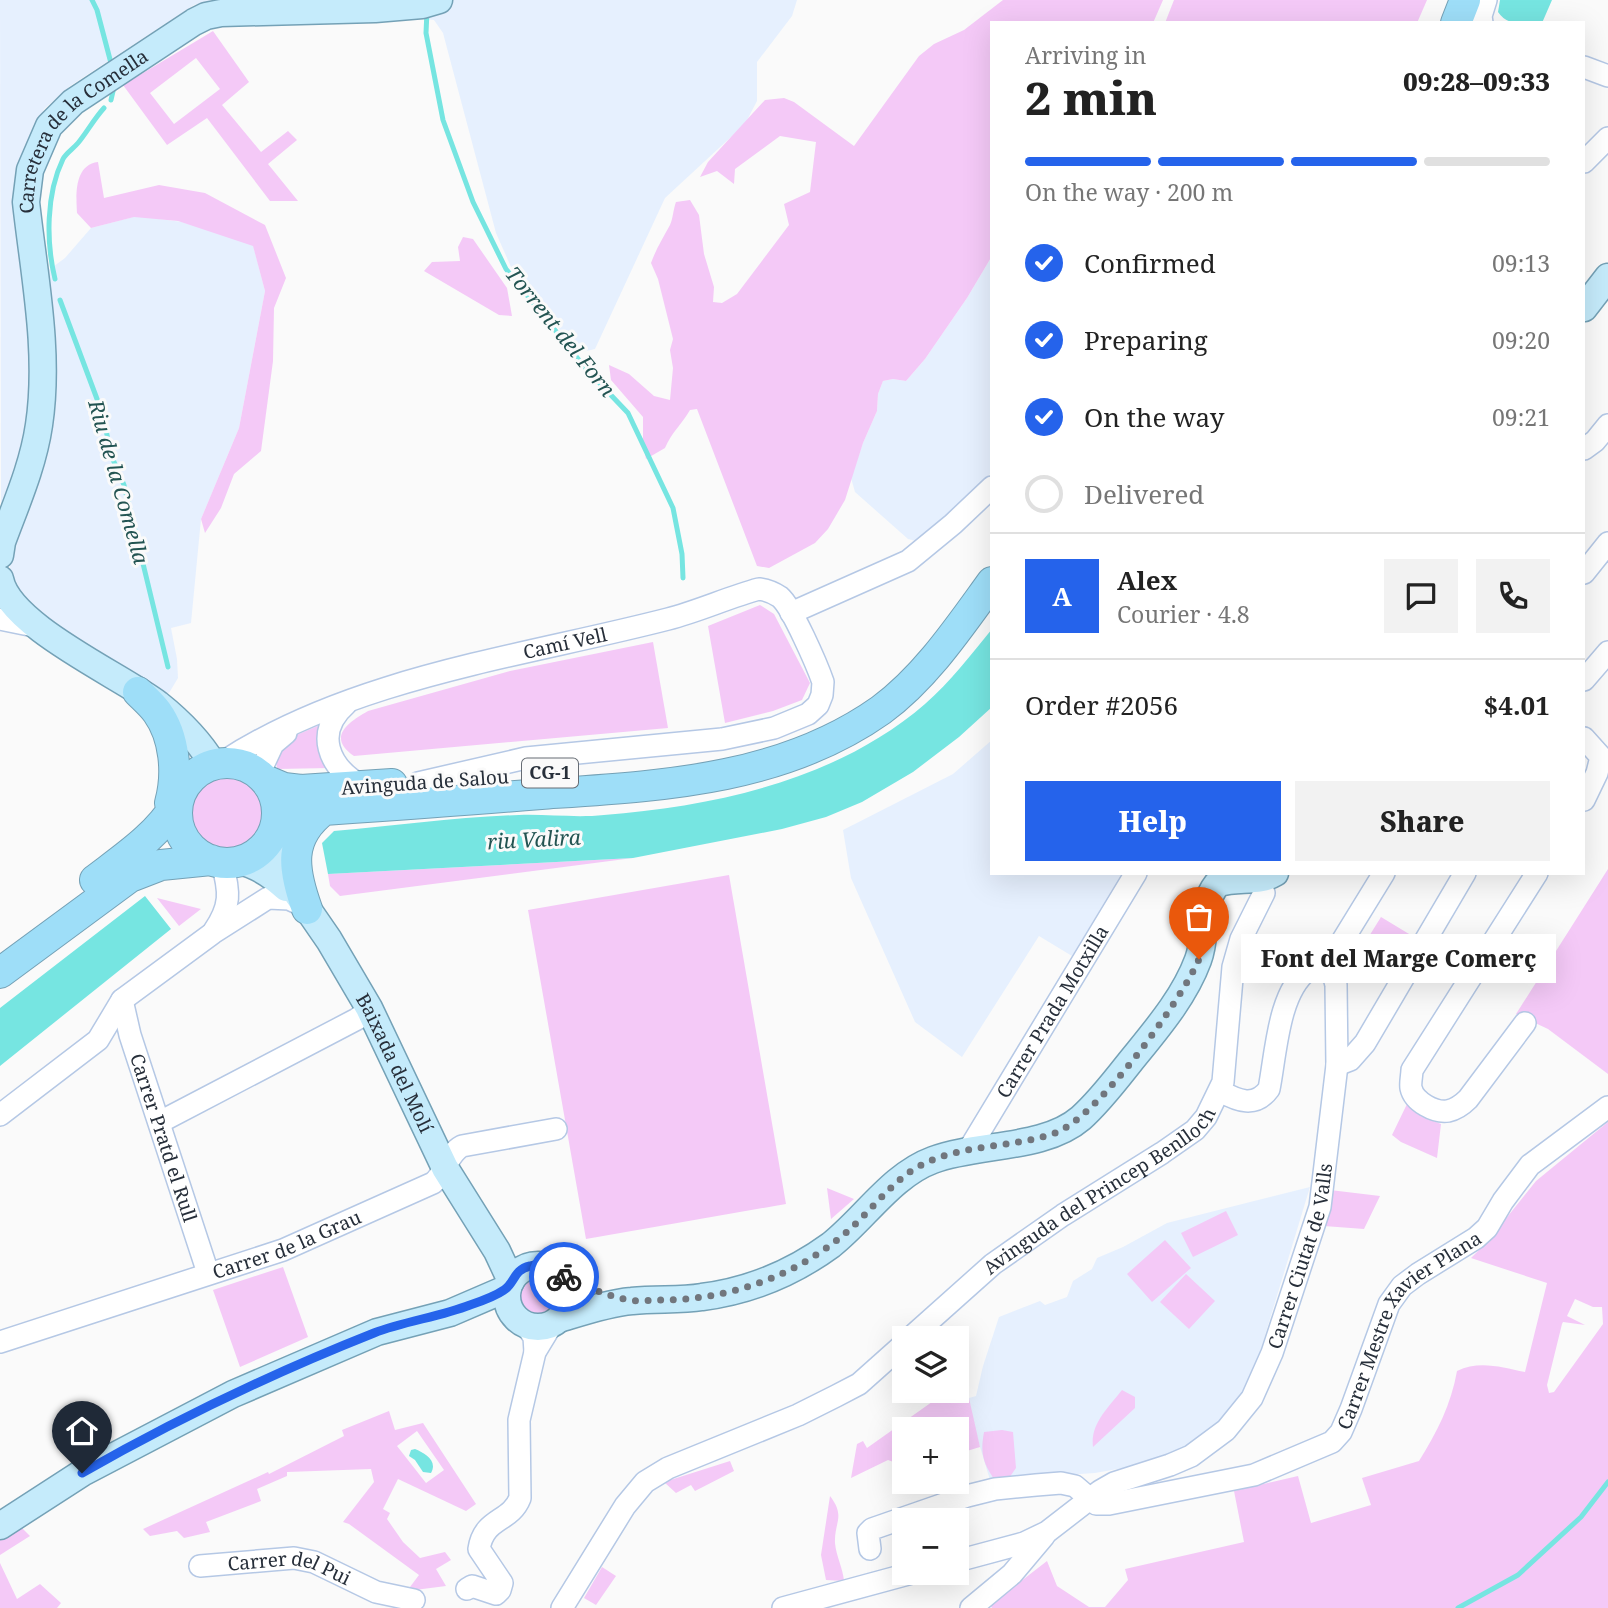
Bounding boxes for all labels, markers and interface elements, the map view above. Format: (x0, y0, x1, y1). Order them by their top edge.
text: Arriving in (1025, 39, 1146, 71)
street label: Carretera de la Comella (13, 43, 153, 215)
text: 09:28–09:33 (1403, 63, 1550, 99)
text: 2 min (1025, 66, 1157, 128)
text: On the way · 200 m (1025, 176, 1233, 208)
icon: check (1025, 244, 1063, 282)
text: Confirmed (1084, 245, 1216, 281)
text: 09:13 (1492, 247, 1550, 279)
water label: Torrent del Forn (500, 260, 622, 403)
icon: check (1025, 321, 1063, 359)
text: Preparing (1084, 322, 1208, 358)
text: 09:20 (1492, 324, 1550, 356)
water label: Riu de la Comella (82, 395, 156, 568)
icon: check (1025, 398, 1063, 436)
text: On the way (1084, 399, 1224, 435)
text: 09:21 (1492, 401, 1550, 433)
text: Delivered (1084, 476, 1204, 512)
button: chat (1384, 559, 1458, 633)
button: phone (1476, 559, 1550, 633)
text: Alex (1117, 562, 1177, 598)
text: A (1052, 578, 1072, 614)
text: Courier · 4.8 (1117, 598, 1250, 630)
street label: Camí Vell (521, 621, 609, 665)
text: Order #2056 (1025, 687, 1178, 723)
text: $4.01 (1484, 687, 1550, 723)
road number: CG-1 (522, 758, 578, 788)
street label: Avinguda de Salou (340, 763, 510, 801)
button: Help (1025, 781, 1281, 861)
button: Share (1295, 781, 1550, 861)
water label: riu Valira (486, 823, 582, 855)
pin (1169, 887, 1229, 959)
icon: bag (1180, 898, 1218, 936)
street label: Carrer Prada Motxilla (990, 920, 1115, 1103)
callout: Font del Marge Comerç (1241, 934, 1556, 984)
text: Font del Marge Comerç (1261, 942, 1536, 974)
street label: Baixada del Molí (350, 988, 439, 1137)
street label: Carrer Pratd el Rull (124, 1050, 203, 1225)
street label: Avinguda del Princep Benlloch (977, 1103, 1222, 1280)
street label: Carrer Ciutat de Valls (1261, 1162, 1338, 1352)
street label: Carrer de la Grau (209, 1204, 365, 1285)
street label: Carrer Mestre Xavier Plana (1331, 1225, 1486, 1434)
courier (529, 1242, 599, 1312)
icon: bike (545, 1258, 583, 1296)
map controls (892, 1326, 969, 1585)
button: layers (892, 1326, 969, 1403)
pin (52, 1401, 112, 1473)
icon: home (63, 1412, 101, 1450)
button: + (892, 1417, 969, 1494)
button: − (892, 1508, 969, 1585)
street label: Carrer del Pui (226, 1545, 355, 1591)

